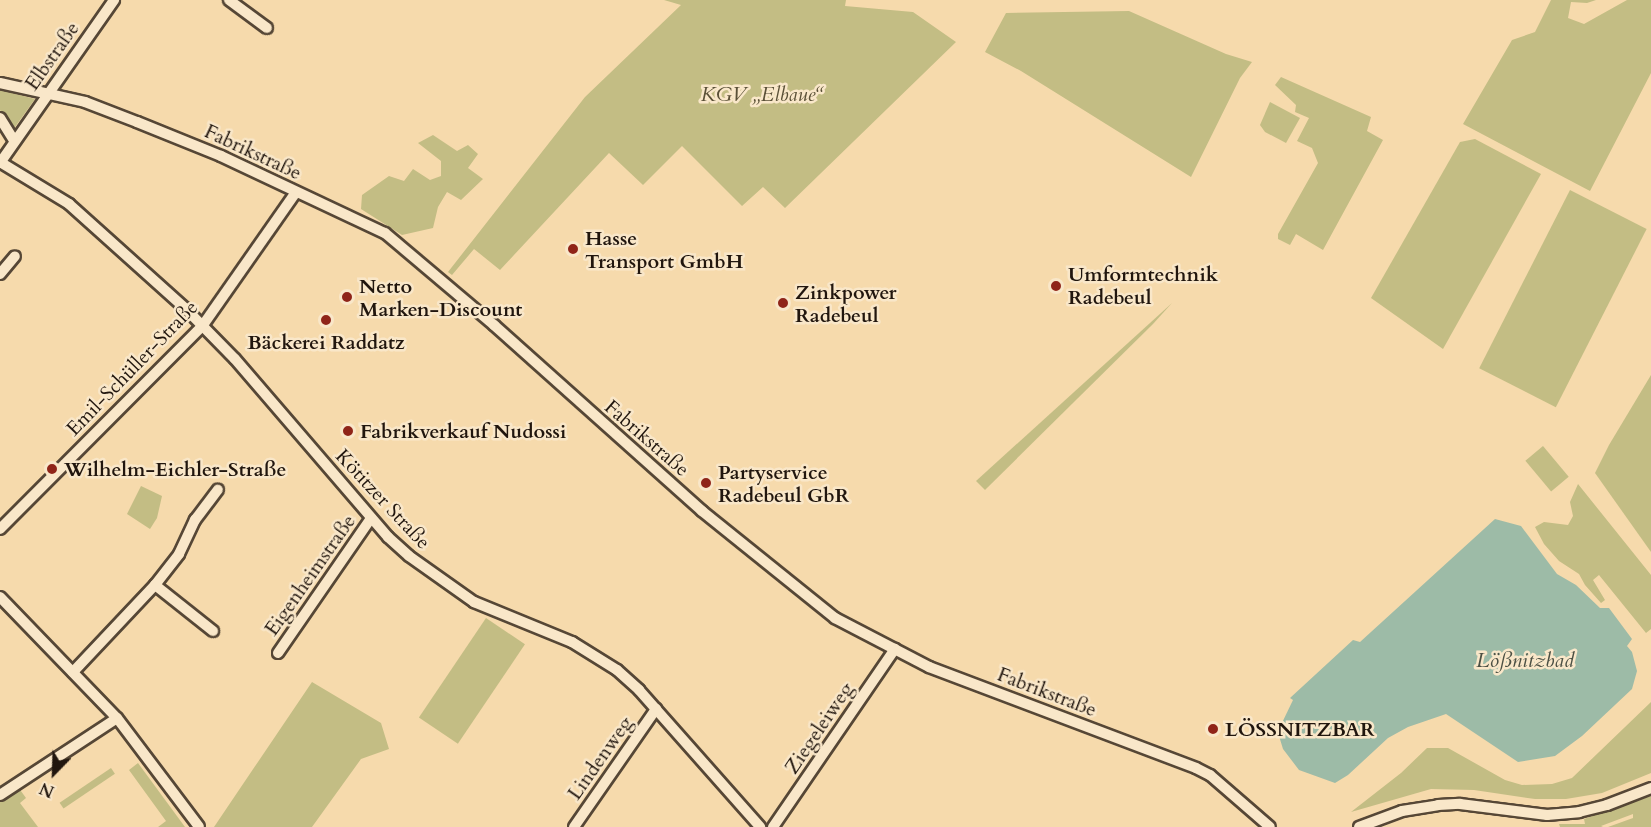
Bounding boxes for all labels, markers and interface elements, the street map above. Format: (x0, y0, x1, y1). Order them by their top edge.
street label: Elbstraße (20, 17, 84, 95)
park label: KGV „Elbaue“ (701, 82, 823, 106)
street label: Fabrikstraße (201, 119, 305, 185)
place label: Hasse Transport GmbH (585, 226, 743, 273)
marker: Hasse Transport GmbH (566, 242, 580, 256)
place label: Umformtechnik Radebeul (1068, 262, 1218, 309)
place label: Netto Marken-Discount (359, 274, 522, 321)
marker: Umformtechnik Radebeul (1049, 279, 1063, 293)
place label: Zinkpower Radebeul (795, 280, 897, 327)
marker: Netto Marken-Discount (340, 290, 354, 304)
street label: Emil-Schüller-Straße (61, 295, 203, 441)
marker: Zinkpower Radebeul (776, 296, 790, 310)
marker: Bäckerei Raddatz (319, 313, 333, 327)
place label: Bäckerei Raddatz (247, 330, 405, 354)
street label: Fabrikstraße (600, 395, 694, 481)
place label: Fabrikverkauf Nudossi (360, 419, 566, 443)
marker: Fabrikverkauf Nudossi (341, 424, 355, 438)
street label: Kötitzer Straße (331, 444, 435, 554)
place label: Wilhelm-Eichler-Straße (64, 457, 286, 481)
place label: Partyservice Radebeul GbR (718, 460, 849, 507)
marker: Wilhelm-Eichler-Straße (45, 462, 59, 476)
marker: Partyservice Radebeul GbR (699, 476, 713, 490)
street label: Eigenheimstraße (259, 510, 361, 640)
water label: Lößnitzbad (1476, 648, 1574, 674)
street label: Fabrikstraße (994, 662, 1100, 722)
street label: Ziegeleiweg (780, 678, 858, 778)
street label: Lindenweg (562, 712, 638, 804)
place label: LÖSSNITZBAR (1225, 717, 1375, 741)
marker: LÖSSNITZBAR (1206, 722, 1220, 736)
north arrow (24, 743, 84, 803)
text: N (36, 777, 58, 802)

